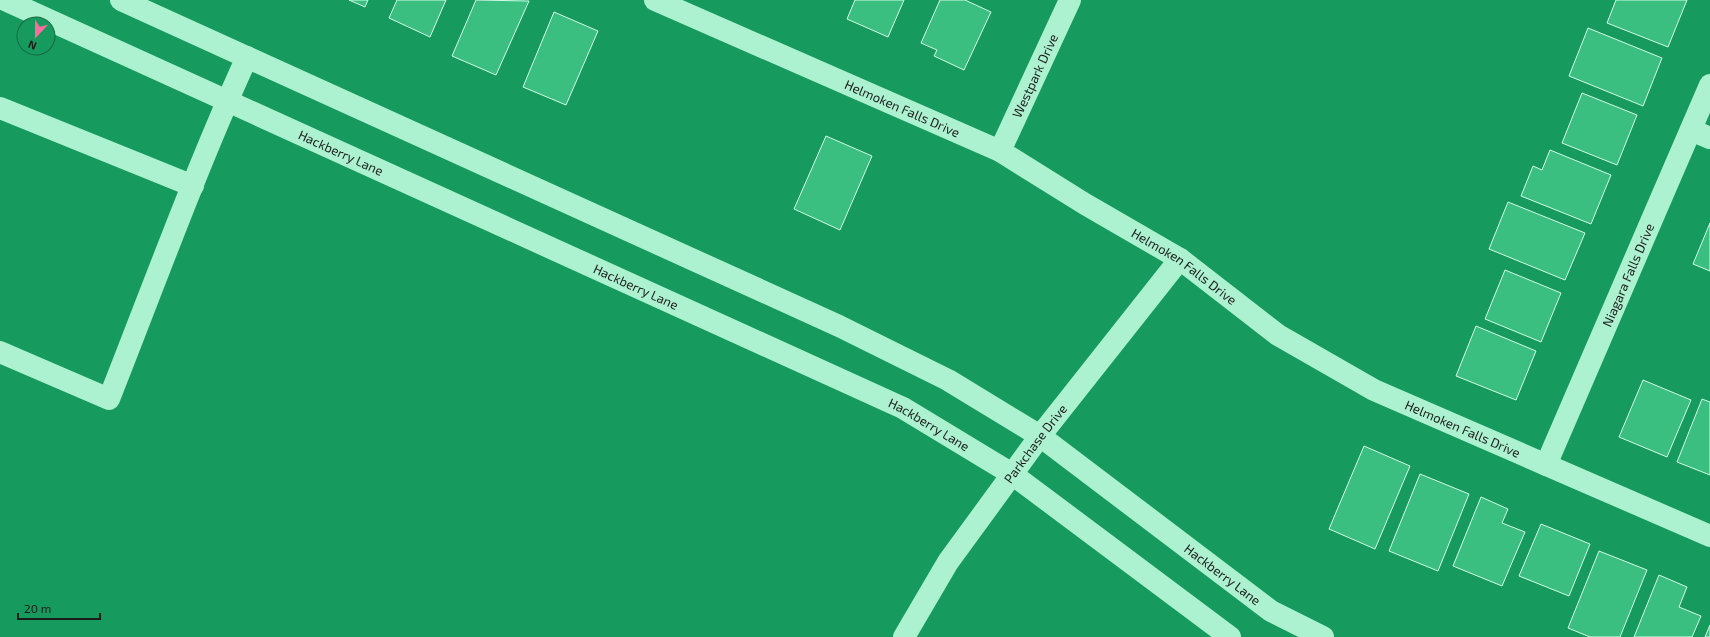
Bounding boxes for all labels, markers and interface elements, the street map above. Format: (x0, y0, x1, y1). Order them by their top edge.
north arrow (16, 16, 56, 56)
street label: Westpark Drive (1009, 31, 1061, 120)
text: N (26, 38, 38, 53)
street label: Helmoken Falls Drive (842, 76, 962, 141)
street label: Hackberry Lane (296, 126, 386, 179)
street label: Niagara Falls Drive (1599, 221, 1657, 329)
street label: Helmoken Falls Drive (1129, 225, 1240, 308)
street label: Hackberry Lane (591, 260, 681, 313)
street label: Hackberry Lane (886, 394, 973, 454)
street label: Helmoken Falls Drive (1403, 396, 1523, 461)
street label: Parkchase Drive (1000, 401, 1070, 486)
street label: Hackberry Lane (1181, 540, 1264, 608)
scale bar (18, 595, 100, 621)
text: 20 m (24, 601, 51, 615)

